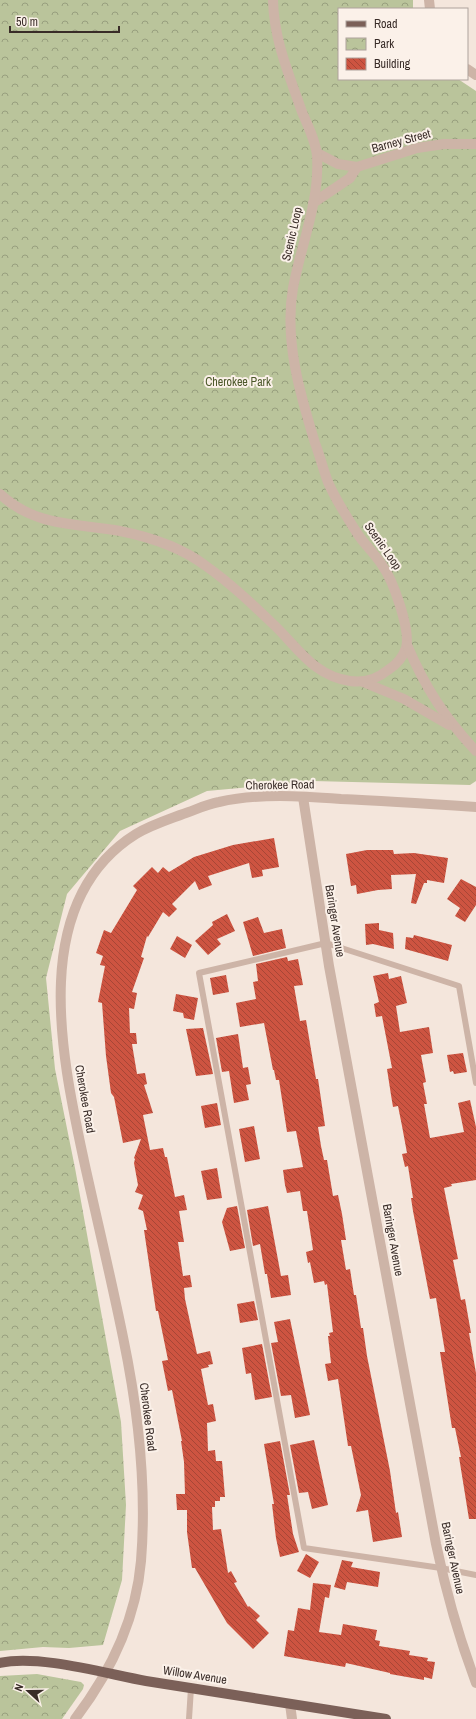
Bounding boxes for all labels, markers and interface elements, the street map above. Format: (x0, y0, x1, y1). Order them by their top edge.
scale bar (10, 8, 119, 34)
legend (338, 8, 468, 80)
text: 50 m (16, 14, 38, 30)
text: Road (374, 16, 398, 32)
text: Park (374, 36, 394, 52)
text: Building (374, 56, 411, 72)
street label: Barney Street (370, 125, 432, 157)
street label: Scenic Loop (278, 206, 306, 262)
park label: Cherokee Park (205, 374, 271, 390)
street label: Scenic Loop (361, 519, 405, 573)
street label: Cherokee Road (245, 776, 315, 794)
street label: Baringer Avenue (321, 884, 349, 958)
street label: Cherokee Road (71, 1064, 99, 1134)
street label: Baringer Avenue (379, 1203, 407, 1277)
street label: Cherokee Road (136, 1382, 160, 1452)
street label: Baringer Avenue (438, 1521, 468, 1595)
street label: Willow Avenue (162, 1662, 228, 1688)
north arrow (8, 1671, 48, 1711)
text: N (11, 1682, 26, 1693)

